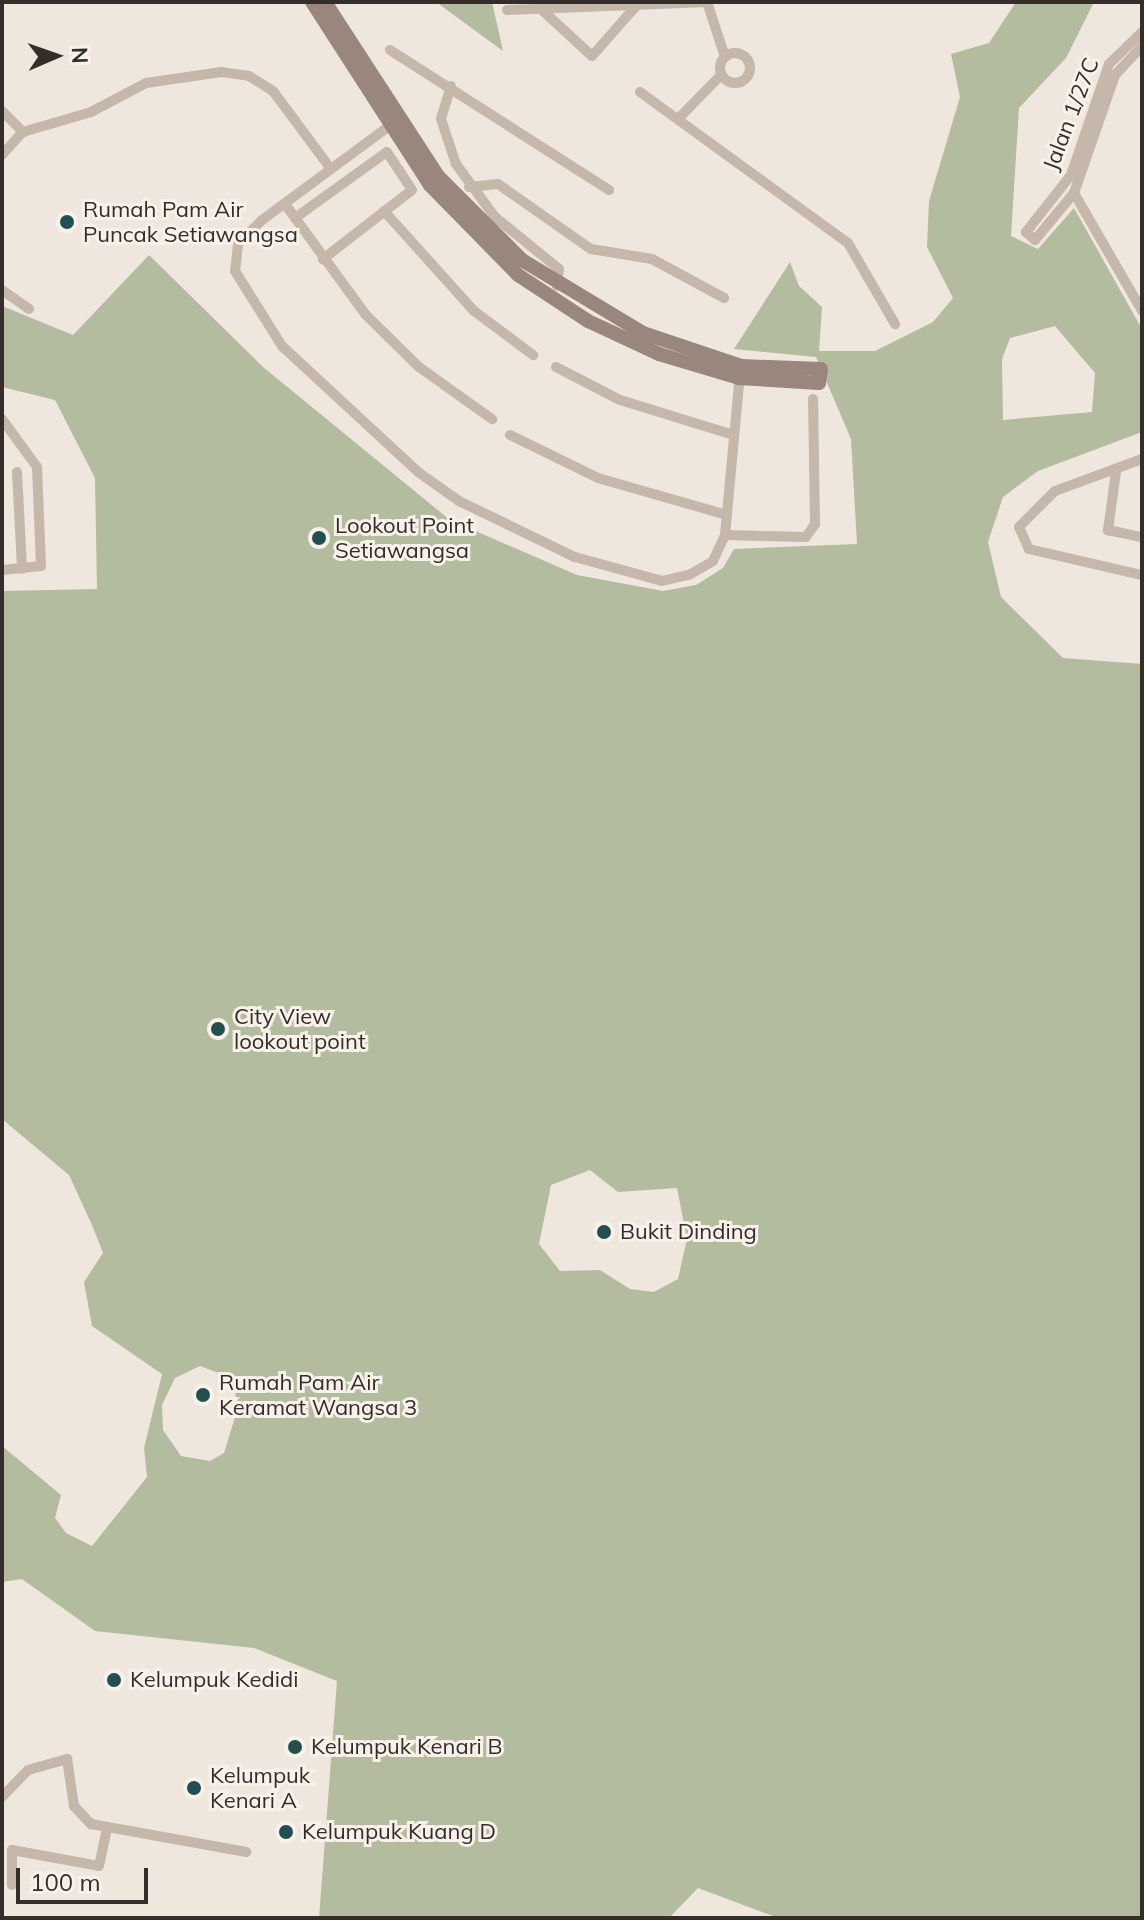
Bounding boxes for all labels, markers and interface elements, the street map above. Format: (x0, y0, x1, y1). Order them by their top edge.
north arrow (16, 16, 96, 96)
text: N (66, 46, 94, 64)
street label: Jalan 1/27C (1037, 54, 1105, 174)
place label: Rumah Pam Air Puncak Setiawangsa (83, 196, 298, 248)
marker: Rumah Pam Air Puncak Setiawangsa (58, 213, 76, 231)
place label: Lookout Point Setiawangsa (335, 512, 474, 564)
marker: Lookout Point Setiawangsa (310, 529, 328, 547)
place label: City View lookout point (234, 1003, 366, 1054)
marker: City View lookout point (209, 1020, 227, 1038)
place label: Bukit Dinding (620, 1219, 757, 1245)
marker: Bukit Dinding (595, 1223, 613, 1241)
place label: Rumah Pam Air Keramat Wangsa 3 (219, 1369, 417, 1420)
marker: Rumah Pam Air Keramat Wangsa 3 (194, 1386, 212, 1404)
place label: Kelumpuk Kedidi (130, 1667, 298, 1693)
marker: Kelumpuk Kedidi (105, 1671, 123, 1689)
place label: Kelumpuk Kenari B (311, 1734, 503, 1760)
marker: Kelumpuk Kenari B (286, 1738, 304, 1756)
place label: Kelumpuk Kenari A (210, 1762, 310, 1814)
marker: Kelumpuk Kenari A (185, 1779, 203, 1797)
place label: Kelumpuk Kuang D (302, 1819, 496, 1845)
marker: Kelumpuk Kuang D (277, 1823, 295, 1841)
scale bar (20, 1852, 152, 1902)
text: 100 m (30, 1867, 101, 1897)

